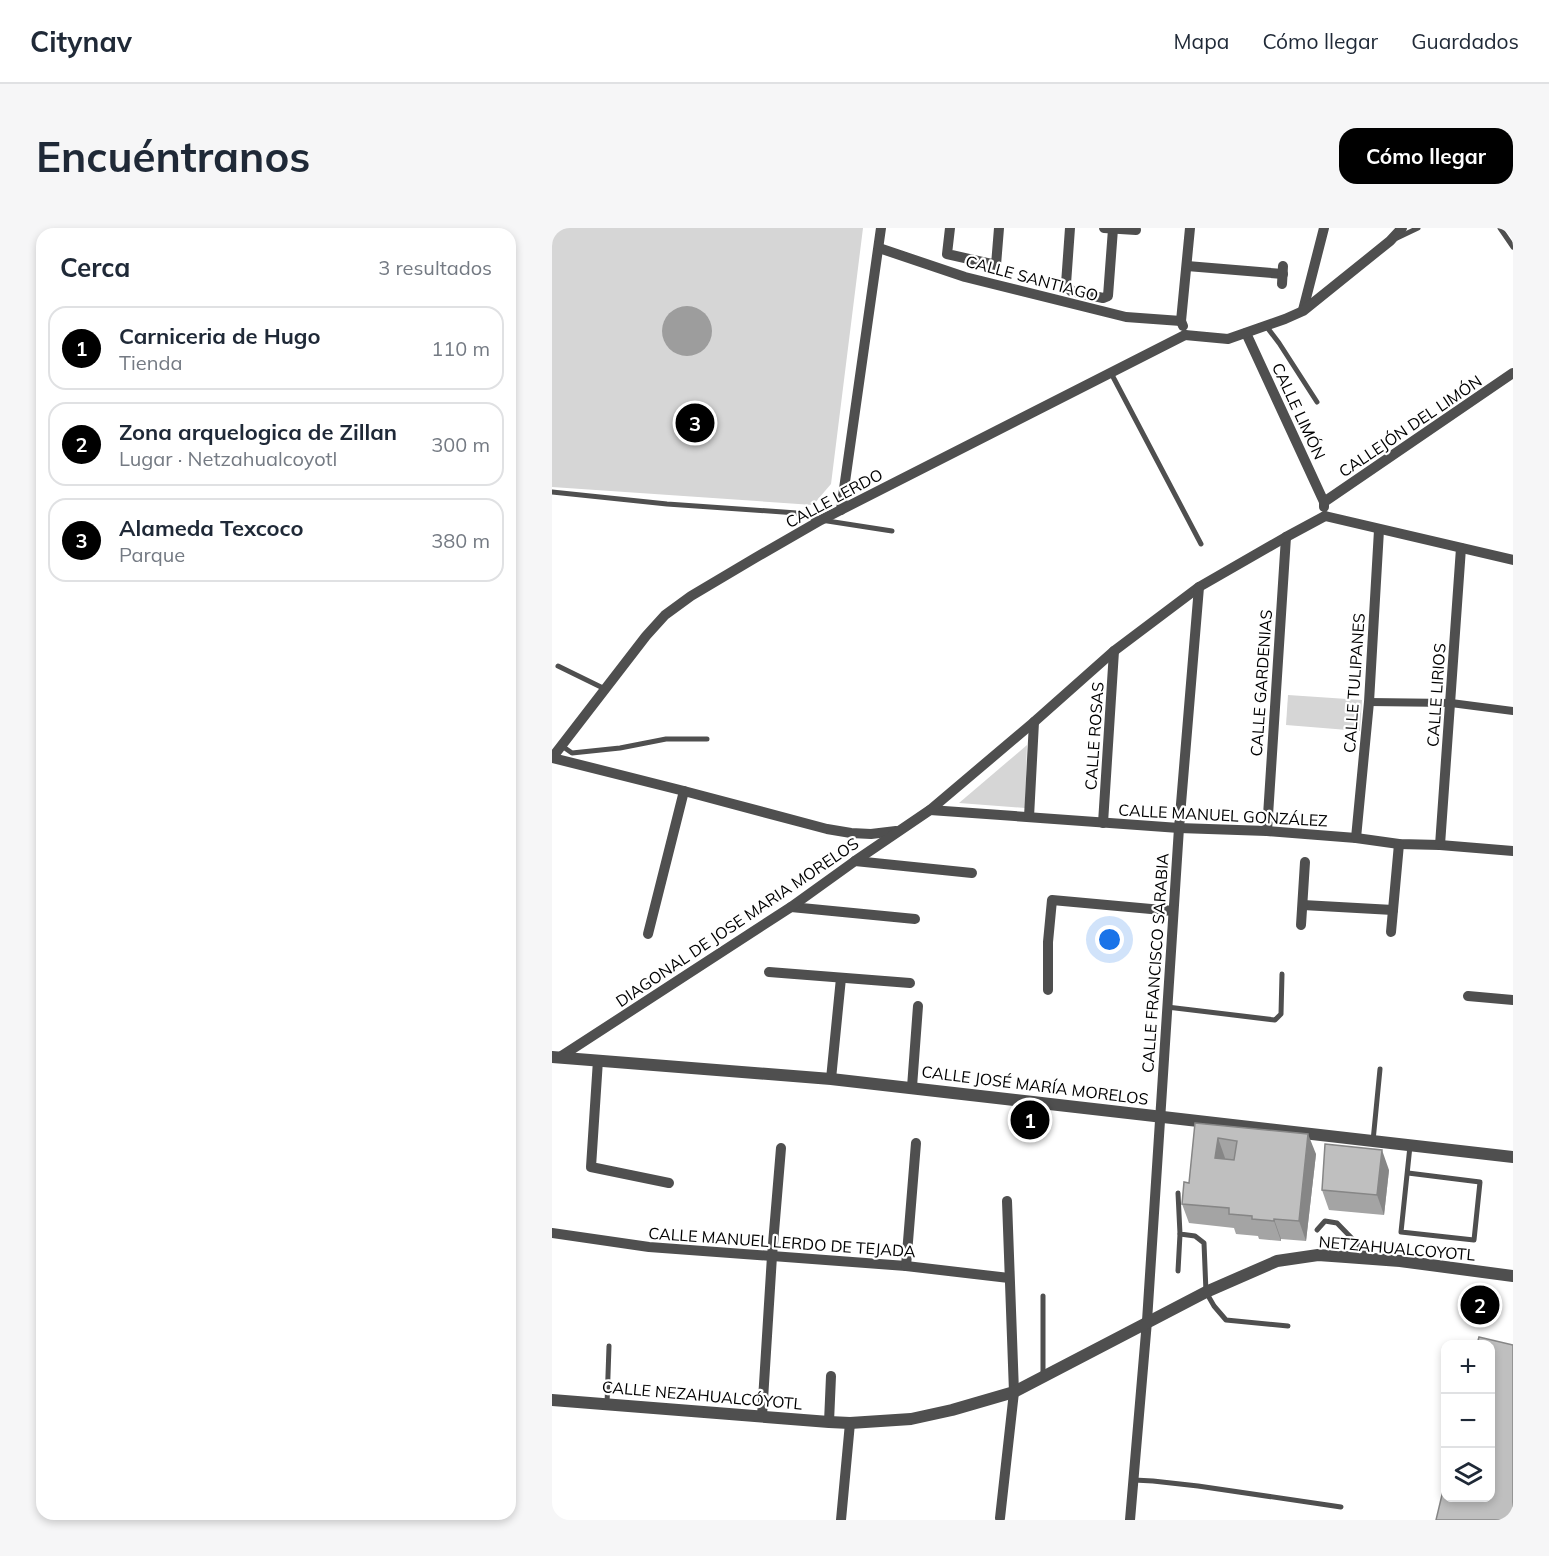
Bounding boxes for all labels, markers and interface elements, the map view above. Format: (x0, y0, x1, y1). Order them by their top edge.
text: Citynav (30, 24, 132, 59)
text: Mapa (1174, 28, 1229, 54)
text: Cómo llegar (1262, 28, 1378, 54)
text: Guardados (1411, 28, 1519, 54)
button: Cómo llegar (1339, 128, 1513, 184)
text: Encuéntranos (36, 130, 310, 183)
text: Cerca (60, 251, 130, 284)
street label: CALLE SANTIAGO (963, 251, 1101, 305)
text: 3 resultados (378, 255, 492, 280)
text: Carniceria de Hugo (119, 322, 321, 350)
text: 1 (76, 336, 88, 361)
text: 110 m (431, 336, 490, 361)
text: Tienda (119, 350, 182, 375)
street label: CALLE LIMÓN (1268, 359, 1330, 463)
street label: CALLEJÓN DEL LIMÓN (1335, 371, 1485, 481)
pin: 3 (676, 400, 714, 446)
text: Zona arquelogica de Zillan (119, 418, 397, 446)
text: 2 (76, 432, 88, 457)
text: 300 m (431, 432, 490, 457)
text: Lugar · Netzahualcoyotl (119, 446, 337, 471)
street label: CALLE LERDO (782, 464, 886, 532)
text: Alameda Texcoco (119, 514, 304, 542)
text: 3 (76, 528, 88, 553)
text: 380 m (431, 528, 490, 553)
text: Parque (119, 542, 185, 567)
street label: CALLE GARDENIAS (1246, 609, 1276, 757)
street label: CALLE TULIPANES (1339, 613, 1369, 753)
street label: CALLE LIRIOS (1422, 642, 1450, 748)
street label: CALLE ROSAS (1080, 681, 1108, 791)
street label: CALLE MANUEL GONZÁLEZ (1118, 800, 1328, 830)
street label: DIAGONAL DE JOSE MARIA MORELOS (612, 833, 862, 1011)
street label: CALLE FRANCISCO SARABIA (1137, 852, 1173, 1074)
your location (1095, 925, 1124, 954)
street label: CALLE JOSÉ MARÍA MORELOS (920, 1061, 1150, 1109)
pin: 1 (1010, 1098, 1050, 1142)
street label: CALLE MANUEL LERDO DE TEJADA (648, 1223, 916, 1261)
street label: NETZAHUALCOYOTL (1318, 1231, 1476, 1265)
pin: 2 (1460, 1282, 1500, 1328)
map controls (1441, 1340, 1495, 1502)
button: + (1441, 1340, 1495, 1394)
street label: CALLE NEZAHUALCÓYOTL (601, 1376, 803, 1414)
button: − (1441, 1394, 1495, 1448)
button: layers (1441, 1448, 1495, 1502)

